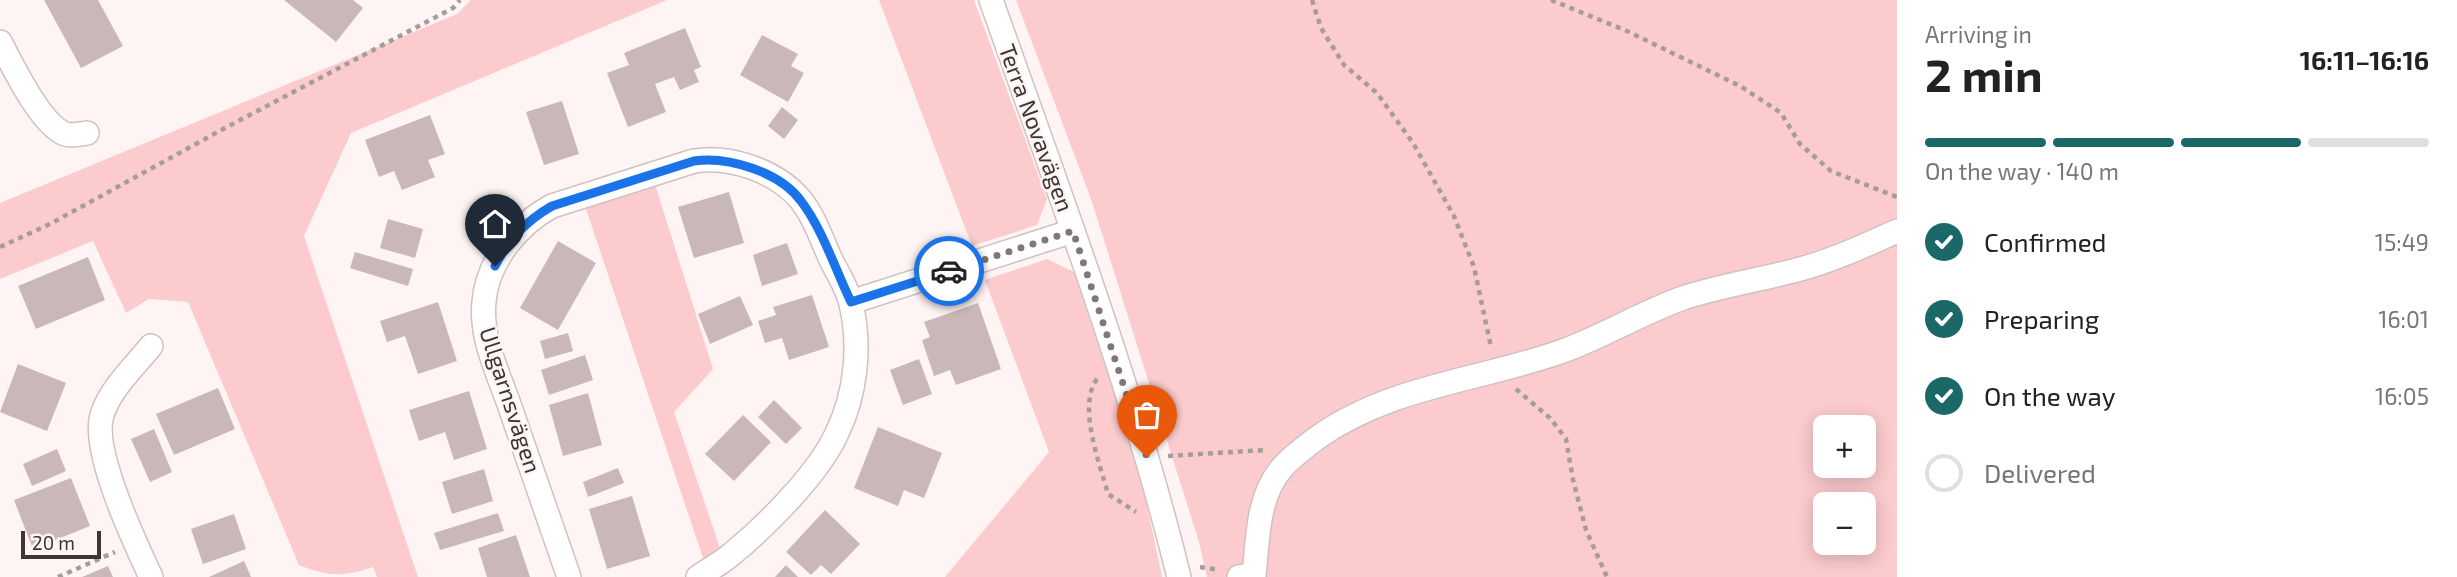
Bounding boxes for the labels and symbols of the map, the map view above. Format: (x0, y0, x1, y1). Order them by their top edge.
street label: Terra Novavägen (994, 40, 1080, 215)
pin (465, 194, 525, 266)
courier (914, 236, 984, 306)
street label: Ullgarnsvägen (474, 323, 548, 476)
pin (1117, 385, 1177, 457)
scale bar (21, 528, 102, 560)

